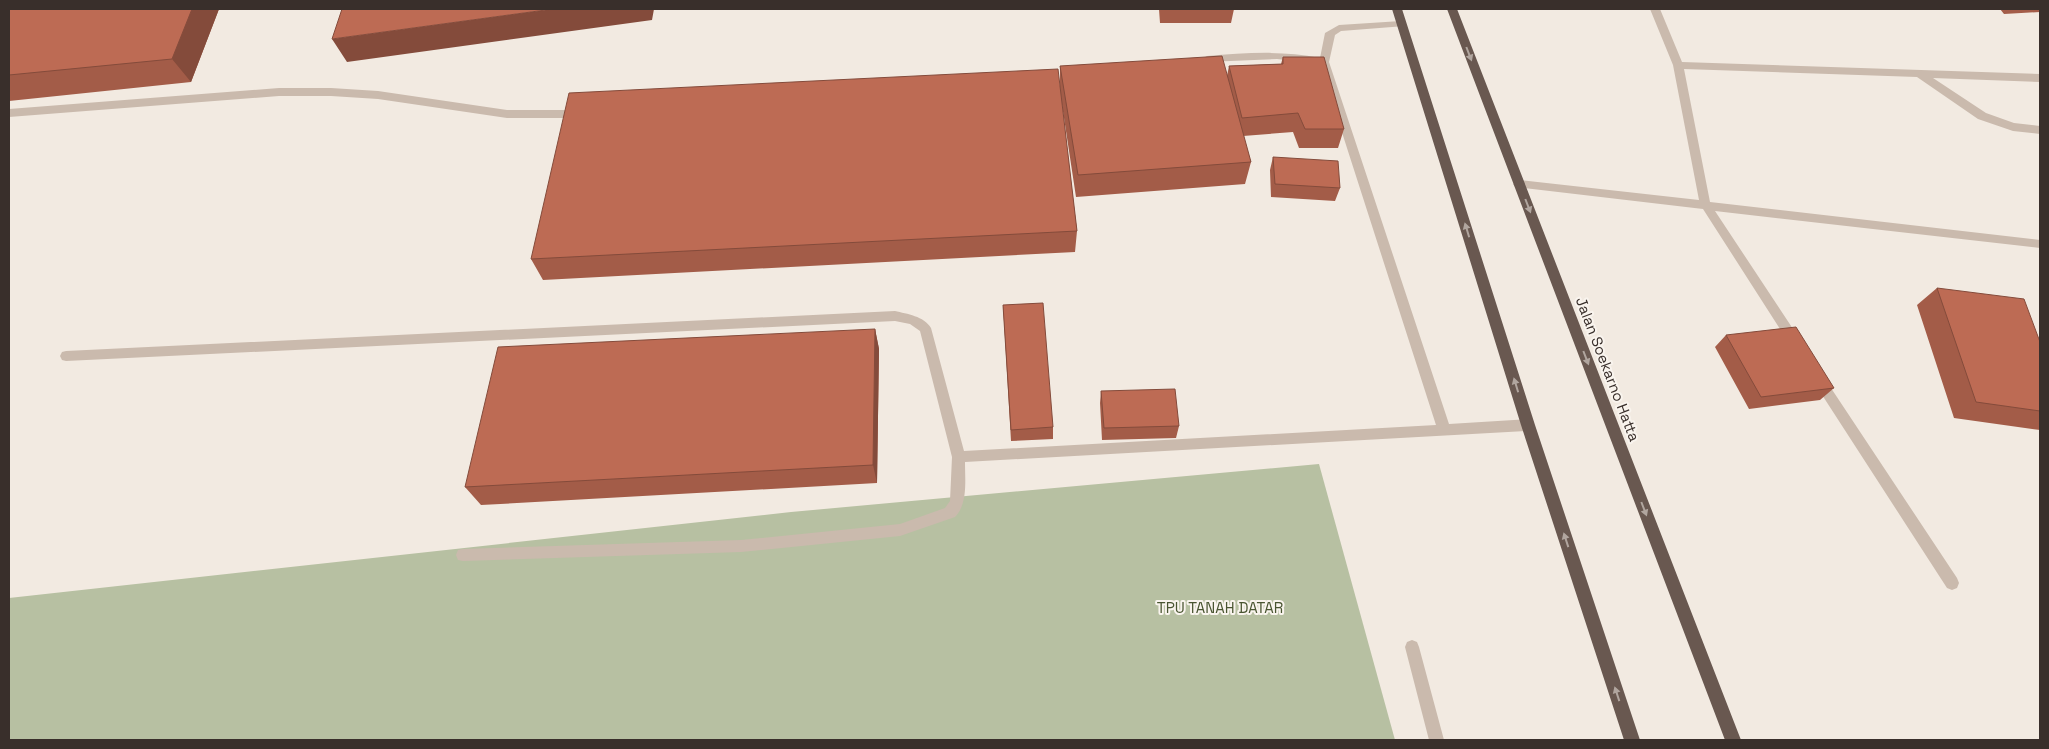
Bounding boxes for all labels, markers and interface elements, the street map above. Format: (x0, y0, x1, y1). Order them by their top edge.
one-way arrow (1465, 47, 1473, 62)
one-way arrow (1524, 199, 1532, 213)
one-way arrow (1463, 222, 1471, 237)
street label: Jalan Soekarno Hatta (1572, 294, 1644, 444)
one-way arrow (1583, 350, 1590, 365)
one-way arrow (1511, 377, 1519, 392)
one-way arrow (1640, 502, 1648, 517)
one-way arrow (1562, 532, 1569, 547)
park label: TPU TANAH DATAR (1157, 598, 1283, 617)
one-way arrow (1613, 686, 1621, 701)

